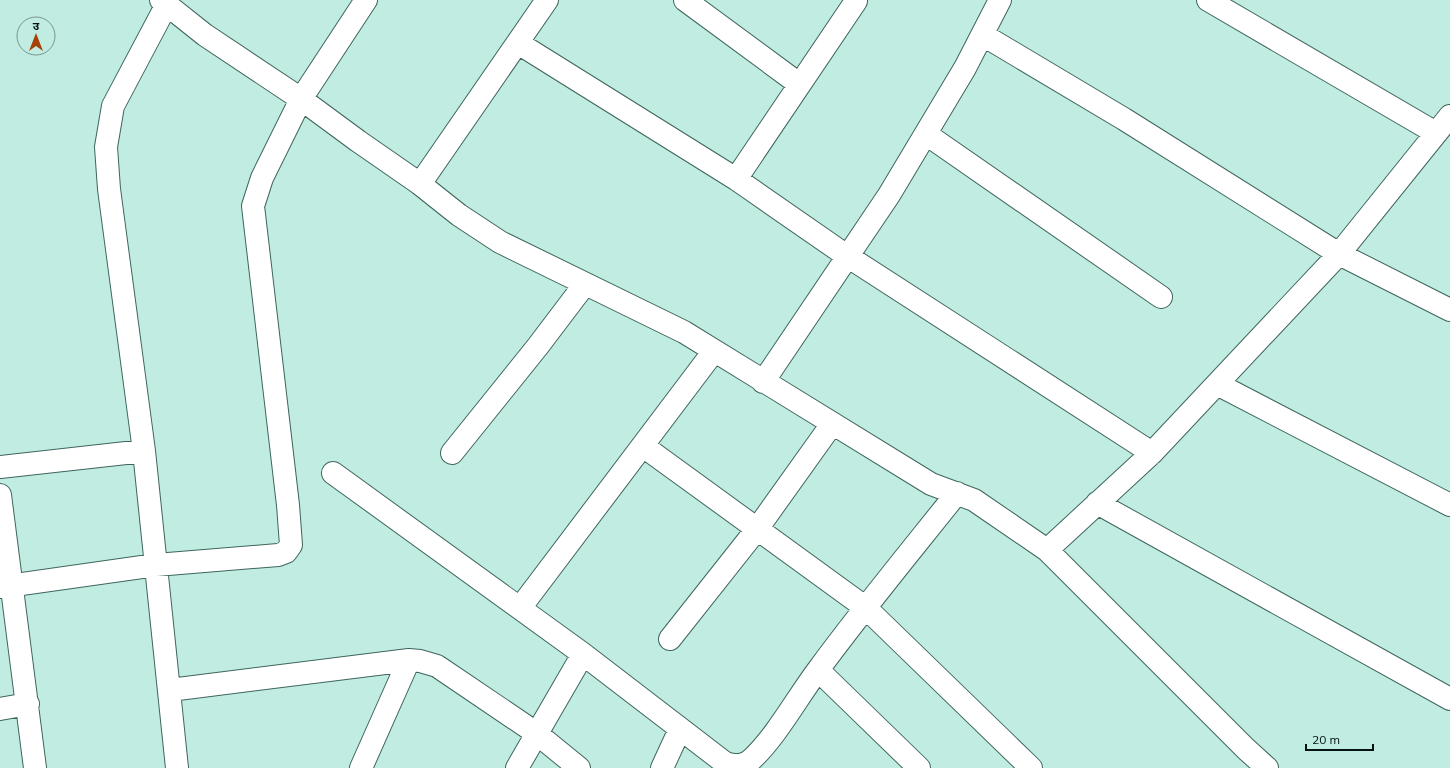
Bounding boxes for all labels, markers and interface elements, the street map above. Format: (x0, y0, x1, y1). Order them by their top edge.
north arrow (16, 16, 56, 56)
text: उ (33, 19, 40, 33)
scale bar (1306, 726, 1373, 752)
text: 20 m (1312, 732, 1340, 747)

